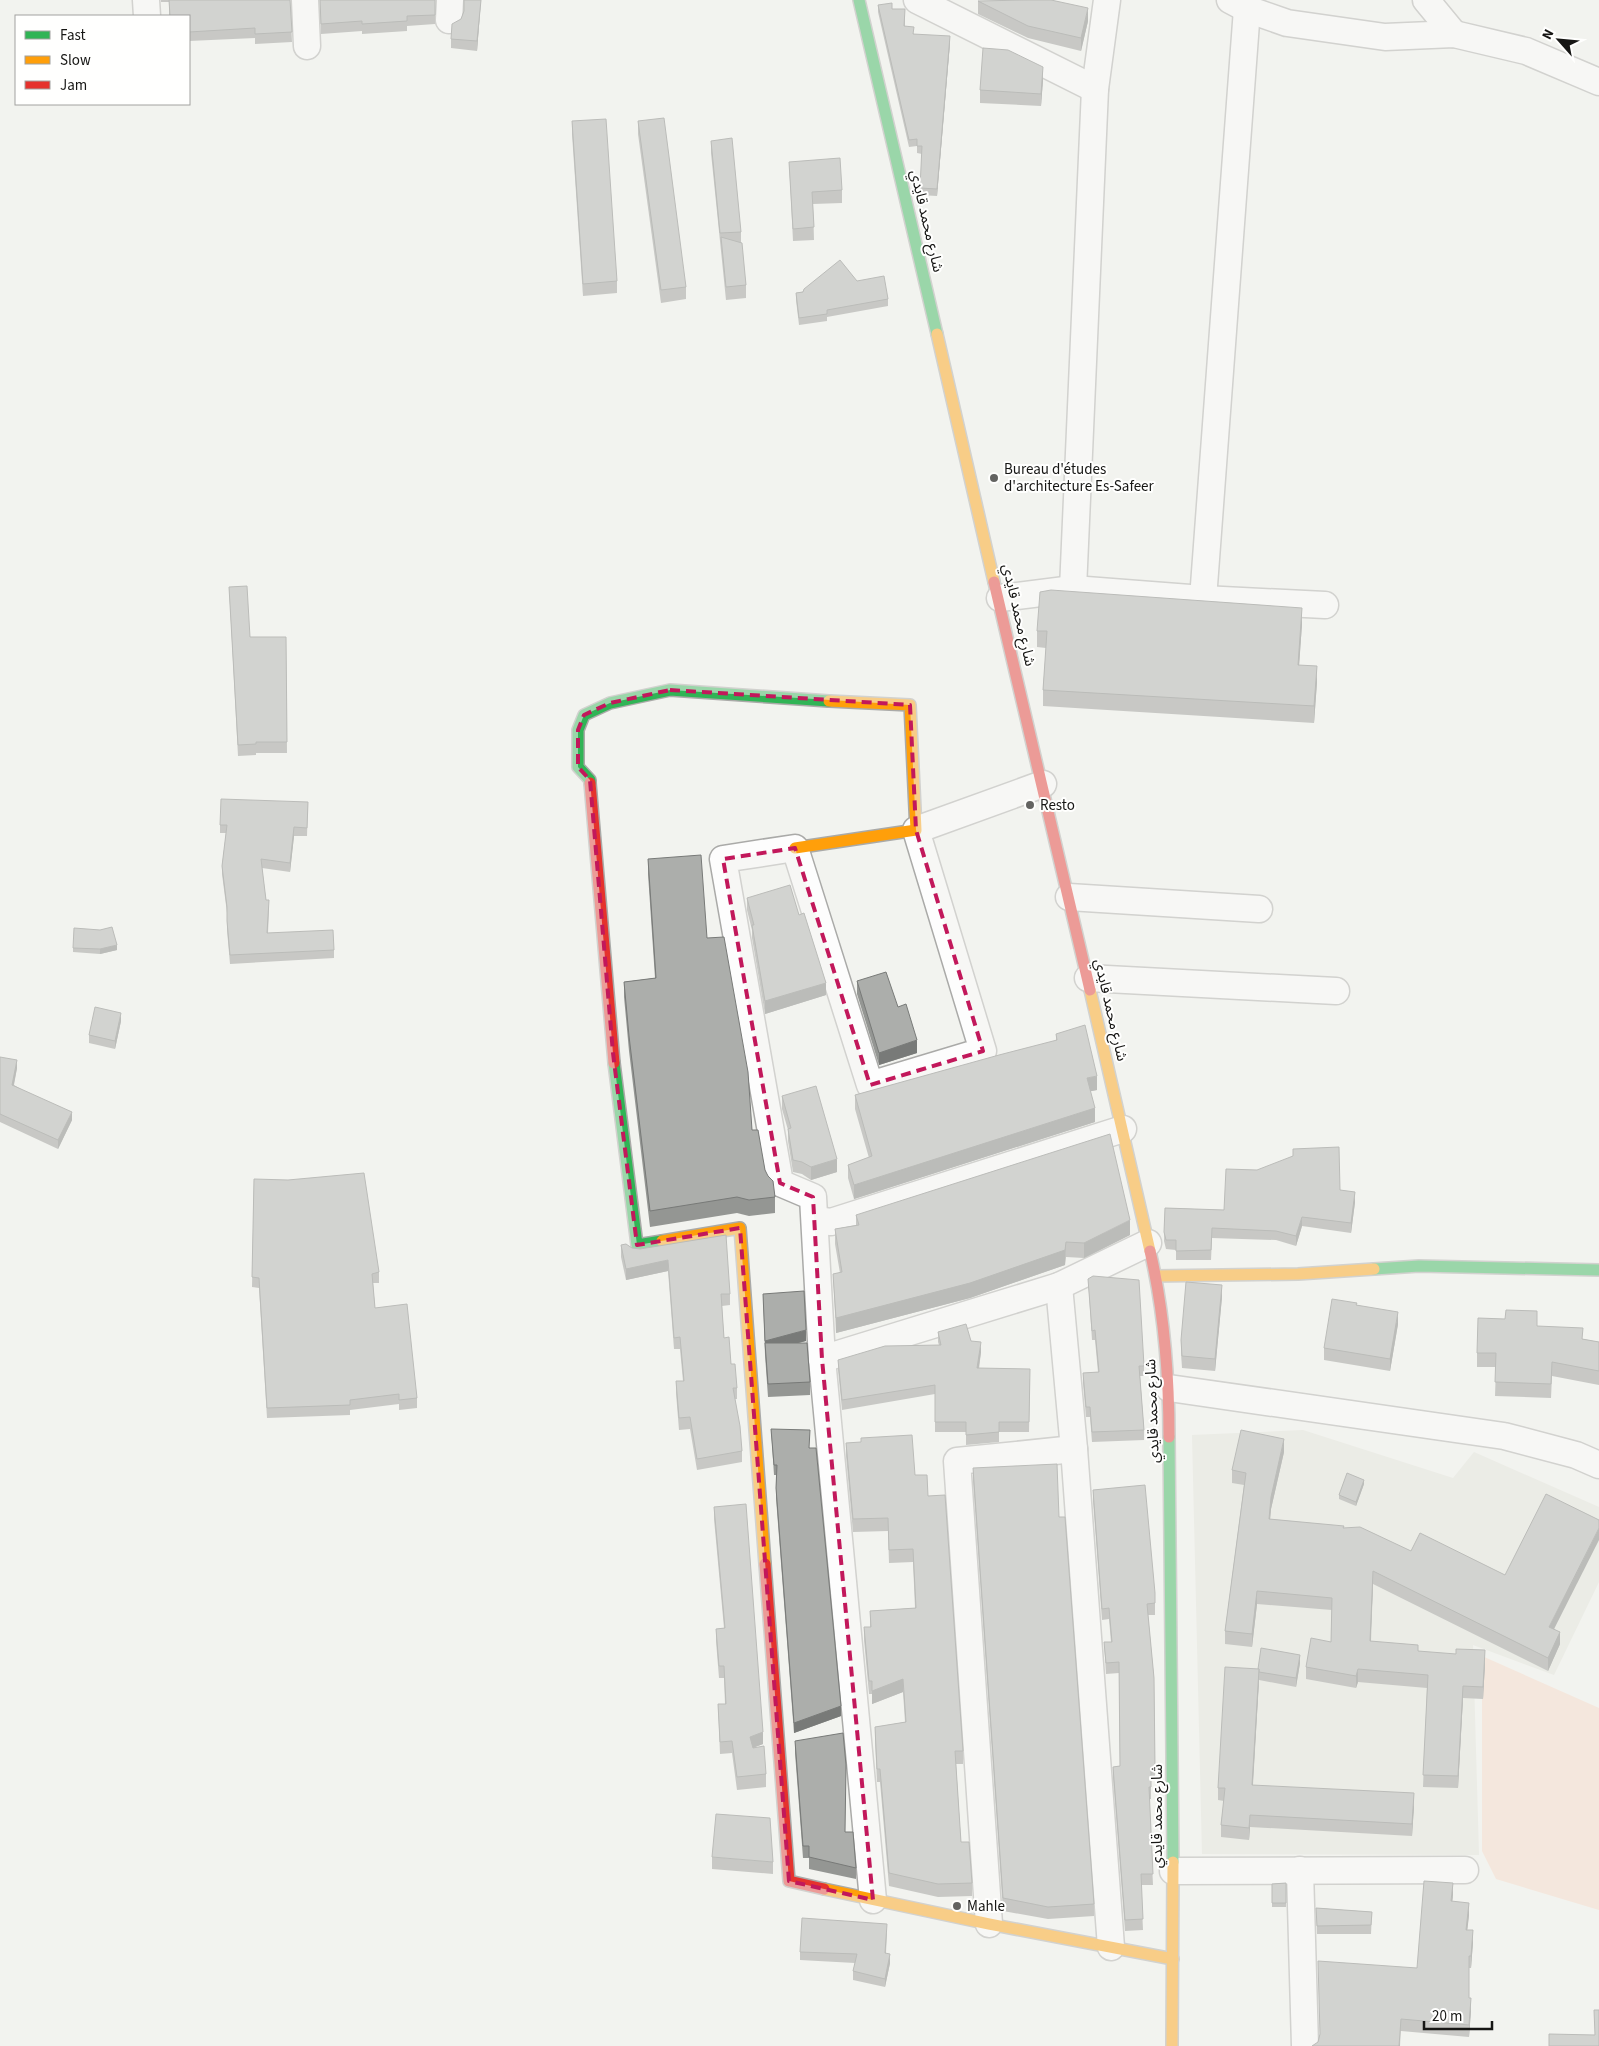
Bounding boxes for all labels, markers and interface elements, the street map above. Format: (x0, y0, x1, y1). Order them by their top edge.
legend (15, 15, 190, 105)
north arrow (1534, 15, 1584, 65)
text: Fast (60, 25, 86, 46)
text: N (1537, 26, 1559, 43)
text: Slow (60, 50, 91, 71)
text: Jam (60, 75, 87, 96)
street label: شارع محمد قايدي (904, 168, 949, 275)
place label: Bureau d'études d'architecture Es-Safeer (1004, 459, 1155, 497)
marker: Bureau d'études d'architecture Es-Safeer (988, 472, 1000, 484)
street label: شارع محمد قايدي (996, 562, 1041, 669)
place label: Resto (1040, 795, 1075, 816)
marker: Resto (1024, 799, 1036, 811)
street label: شارع محمد قايدي (1088, 957, 1133, 1064)
street label: شارع محمد قايدي (1140, 1358, 1166, 1463)
street label: شارع محمد قايدي (1147, 1764, 1169, 1868)
place label: Mahle (967, 1896, 1005, 1917)
marker: Mahle (951, 1900, 963, 1912)
scale bar (1424, 1998, 1492, 2030)
text: 20 m (1432, 2006, 1462, 2027)

